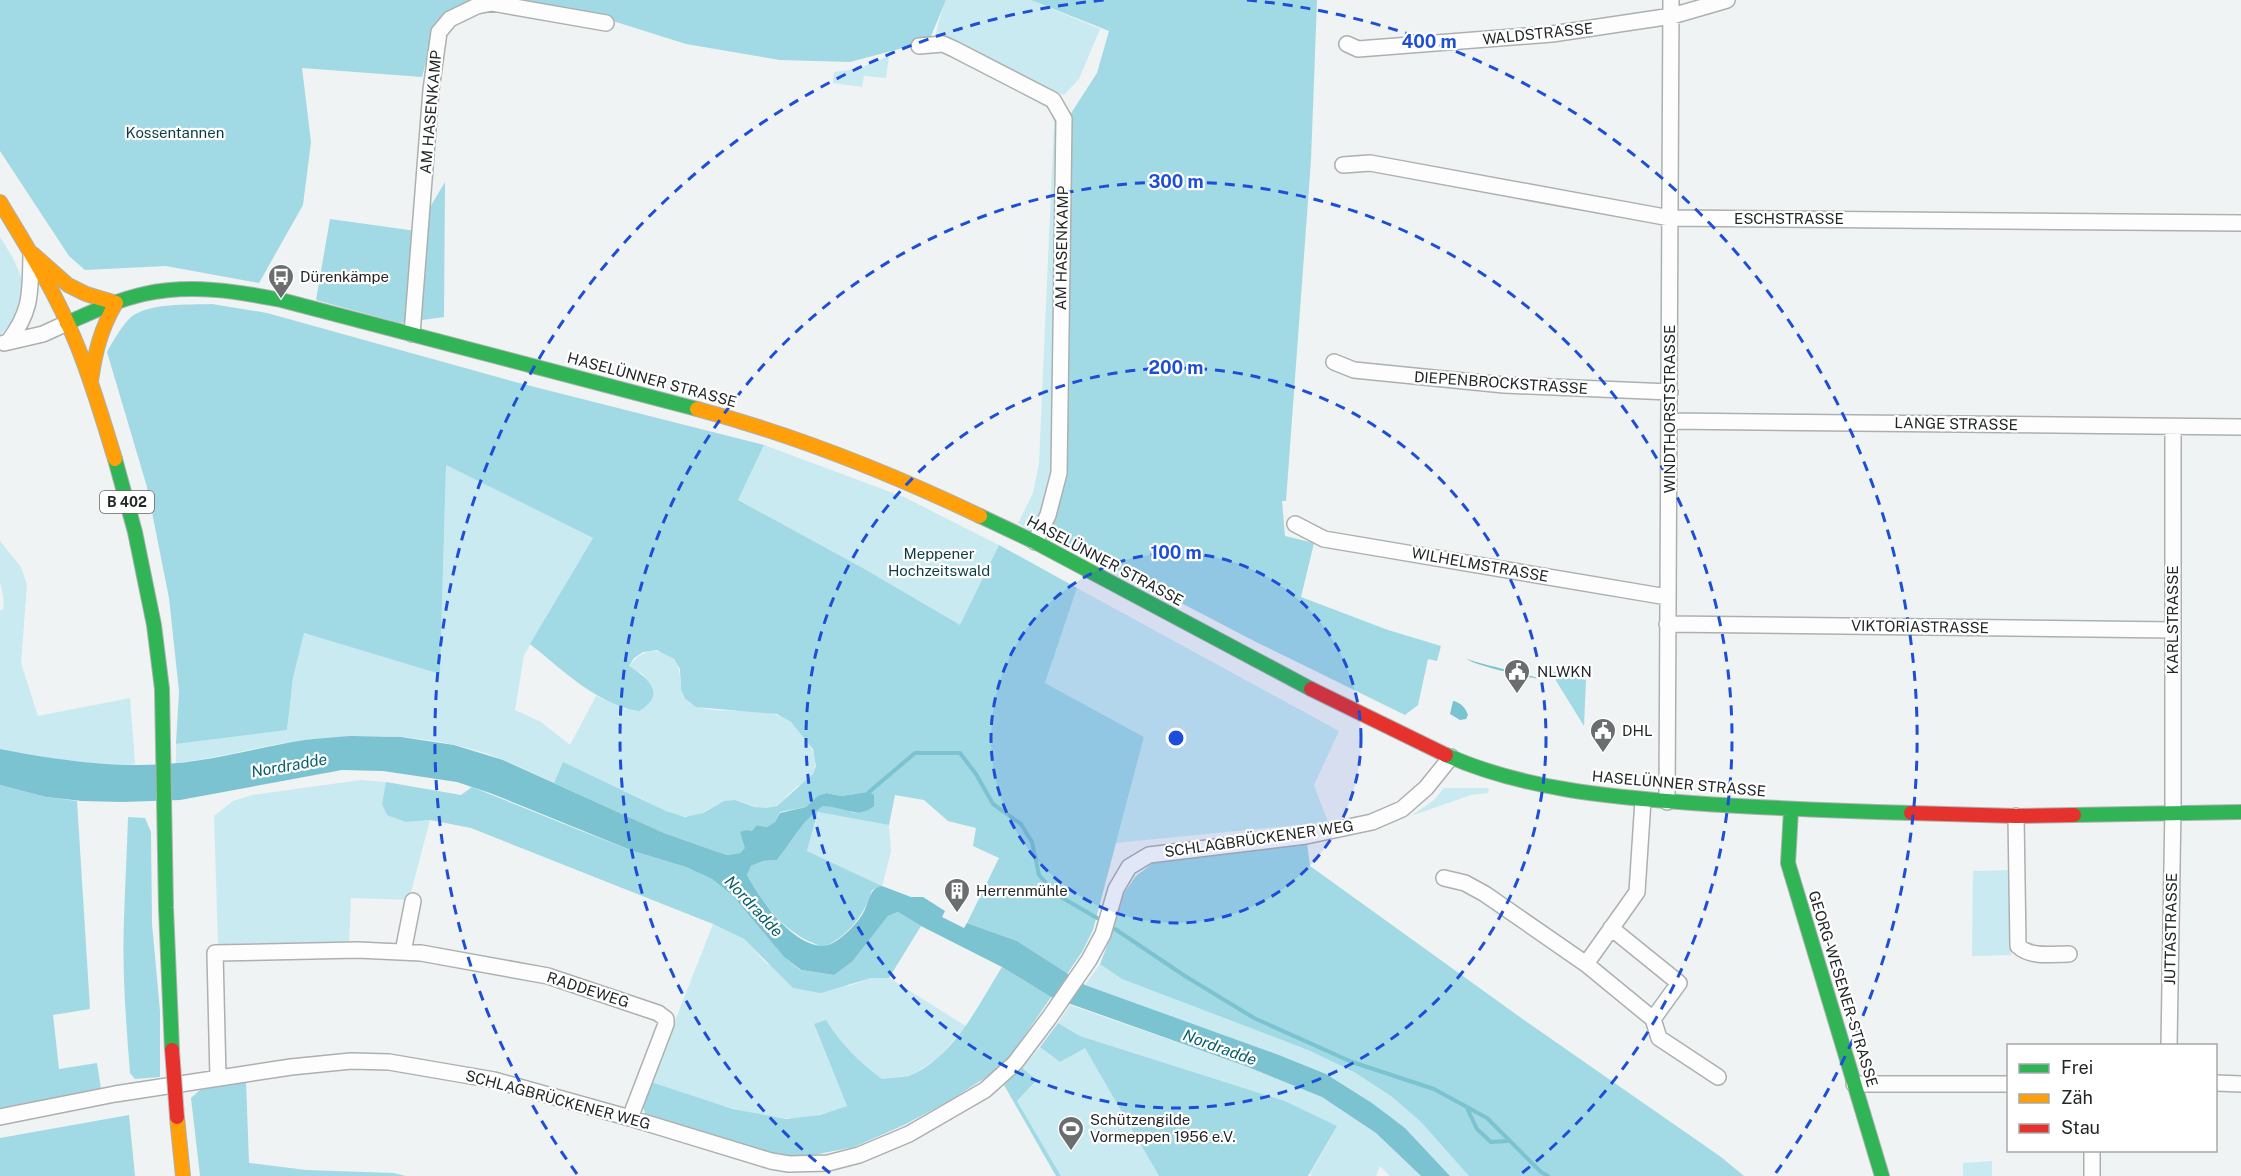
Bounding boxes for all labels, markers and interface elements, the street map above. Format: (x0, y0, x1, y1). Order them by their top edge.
street label: WALDSTRASSE (1482, 19, 1594, 48)
text: 400 m (1401, 31, 1457, 52)
street label: AM HASENKAMP (417, 49, 444, 175)
park label: Kossentannen (126, 124, 224, 141)
text: 300 m (1148, 171, 1204, 192)
street label: AM HASENKAMP (1052, 185, 1071, 310)
street label: ESCHSTRASSE (1734, 210, 1844, 227)
bus stop icon: Dürenkämpe (266, 262, 296, 300)
place label: Dürenkämpe (300, 268, 389, 285)
street label: WINDTHORSTSTRASSE (1661, 325, 1678, 493)
street label: HASELÜNNER STRASSE (566, 348, 739, 410)
text: 200 m (1149, 357, 1203, 378)
street label: DIEPENBROCKSTRASSE (1413, 368, 1589, 397)
street label: LANGE STRASSE (1894, 414, 2018, 433)
road number: B 402 (100, 491, 154, 513)
street label: HASELÜNNER STRASSE (1024, 511, 1187, 609)
text: 100 m (1150, 542, 1202, 563)
street label: WILHELMSTRASSE (1410, 544, 1550, 585)
park label: Meppener Hochzeitswald (888, 545, 990, 579)
street label: KARLSTRASSE (2164, 566, 2181, 674)
street label: VIKTORIASTRASSE (1851, 617, 1989, 636)
public building icon: NLWKN (1502, 657, 1532, 695)
place label: NLWKN (1537, 663, 1592, 680)
public building icon: DHL (1588, 716, 1618, 754)
place label: DHL (1622, 722, 1653, 739)
centre of rings (1166, 728, 1186, 748)
water label: Nordradde (250, 749, 329, 782)
street label: HASELÜNNER STRASSE (1591, 766, 1767, 800)
street label: SCHLAGBRÜCKENER WEG (1163, 816, 1355, 860)
water label: Nordradde (720, 872, 787, 941)
street label: JUTTASTRASSE (2161, 873, 2180, 985)
building icon: Herrenmühle (942, 876, 972, 914)
place label: Herrenmühle (976, 882, 1068, 899)
street label: GEORG-WESENER-STRASSE (1806, 889, 1881, 1089)
street label: RADDEWEG (545, 968, 631, 1011)
water label: Nordradde (1180, 1025, 1259, 1070)
legend (2007, 1044, 2217, 1152)
text: Frei (2061, 1057, 2093, 1078)
street label: SCHLAGBRÜCKENER WEG (464, 1066, 653, 1132)
text: Zäh (2061, 1087, 2093, 1108)
place label: Schützengilde Vormeppen 1956 e.V. (1090, 1111, 1236, 1145)
sports icon: Schützengilde Vormeppen 1956 e.V. (1056, 1114, 1086, 1152)
text: Stau (2061, 1117, 2100, 1138)

